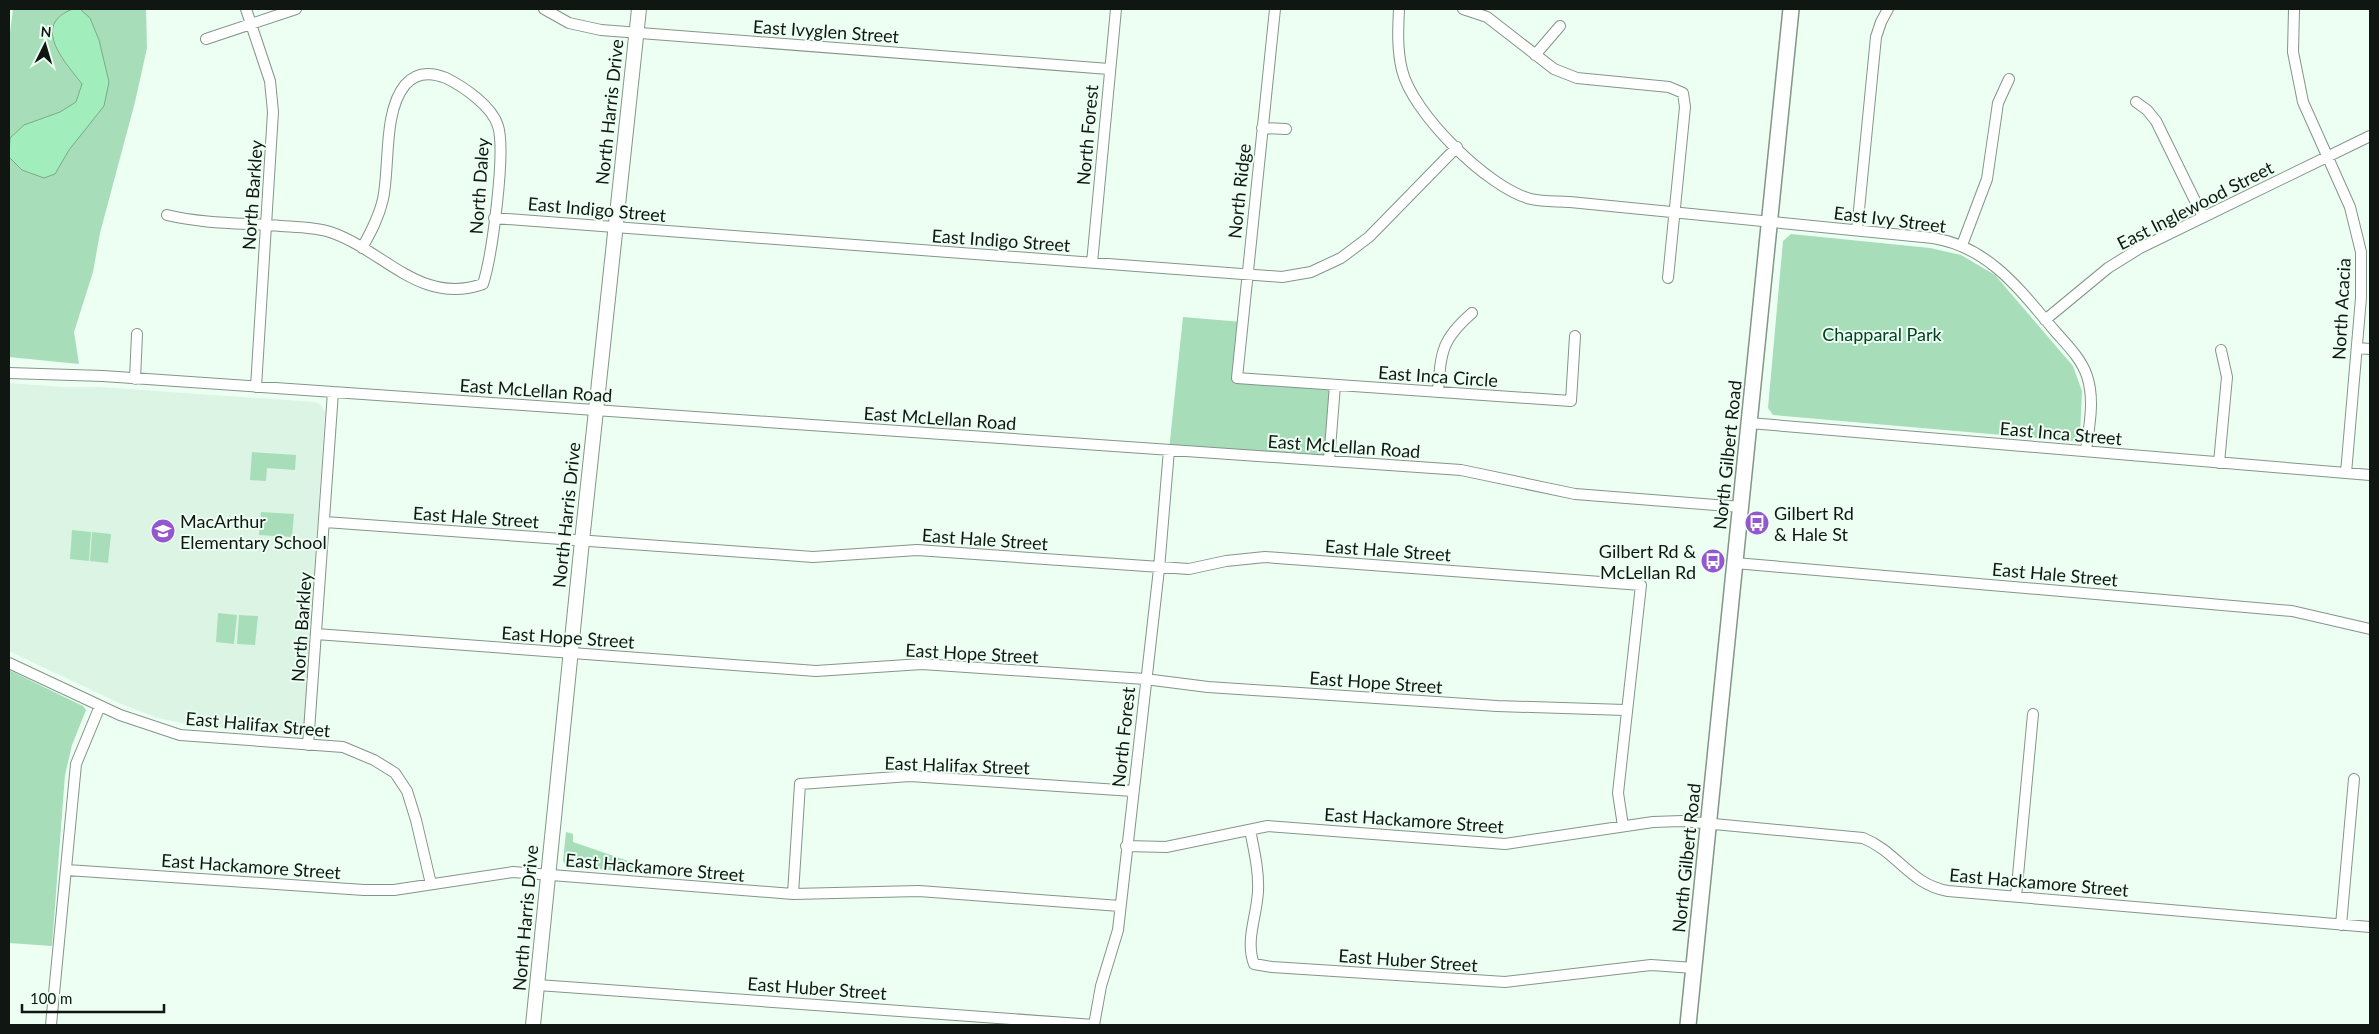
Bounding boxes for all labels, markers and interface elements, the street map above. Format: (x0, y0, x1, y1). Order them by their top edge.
street label: East Ivyglen Street (752, 15, 900, 47)
north arrow (20, 20, 70, 70)
text: N (40, 23, 52, 40)
street label: North Harris Drive (590, 38, 628, 186)
street label: North Forest (1072, 83, 1102, 186)
street label: North Daley (465, 136, 493, 235)
street label: North Barkley (237, 139, 267, 251)
street label: North Ridge (1223, 142, 1255, 240)
street label: East Inglewood Street (2113, 156, 2277, 254)
street label: East Indigo Street (527, 192, 668, 226)
street label: East Ivy Street (1833, 201, 1948, 237)
street label: East Indigo Street (931, 224, 1072, 256)
street label: North Acacia (2327, 257, 2355, 361)
park label: Chapparal Park (1822, 323, 1943, 345)
street label: East Inca Circle (1377, 361, 1499, 391)
street label: East McLellan Road (459, 374, 613, 406)
street label: North Gilbert Road (1708, 379, 1746, 531)
street label: East McLellan Road (863, 402, 1017, 434)
street label: East Inca Street (1999, 417, 2124, 449)
street label: East McLellan Road (1267, 430, 1421, 462)
street label: North Harris Drive (547, 441, 585, 589)
street label: East Hale Street (412, 502, 540, 532)
place label: Gilbert Rd & Hale St (1774, 502, 1854, 545)
place label: MacArthur Elementary School (180, 510, 327, 553)
bus stop icon: Gilbert Rd & Hale St (1744, 510, 1770, 536)
school or university icon: MacArthur Elementary School (150, 518, 176, 544)
street label: East Hale Street (921, 524, 1049, 554)
street label: East Hale Street (1324, 535, 1452, 565)
place label: Gilbert Rd & McLellan Rd (1599, 540, 1696, 583)
bus stop icon: Gilbert Rd & McLellan Rd (1700, 548, 1726, 574)
street label: East Hale Street (1991, 558, 2119, 591)
street label: North Barkley (286, 571, 316, 683)
street label: East Hope Street (501, 621, 636, 653)
street label: East Hope Street (905, 639, 1040, 668)
street label: East Hope Street (1309, 666, 1444, 698)
street label: North Forest (1107, 685, 1139, 788)
street label: East Halifax Street (185, 707, 332, 741)
street label: East Halifax Street (884, 751, 1031, 779)
street label: North Gilbert Road (1667, 782, 1705, 934)
street label: East Hackamore Street (1323, 803, 1505, 837)
street label: North Harris Drive (508, 844, 542, 992)
street label: East Hackamore Street (564, 848, 746, 886)
street label: East Hackamore Street (160, 849, 342, 883)
street label: East Hackamore Street (1948, 863, 2130, 901)
street label: East Huber Street (1338, 944, 1479, 976)
street label: East Huber Street (747, 972, 888, 1004)
scale bar (22, 982, 165, 1014)
text: 100 m (30, 989, 72, 1007)

